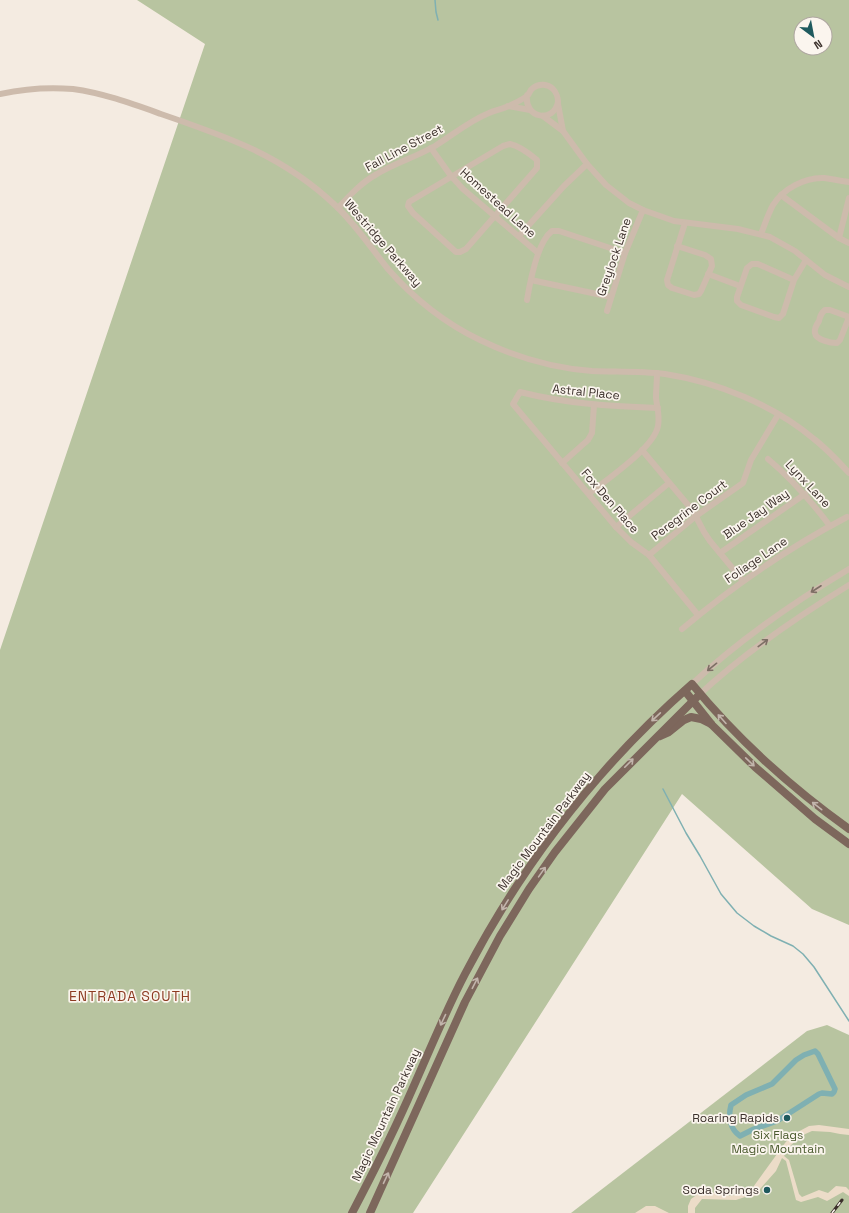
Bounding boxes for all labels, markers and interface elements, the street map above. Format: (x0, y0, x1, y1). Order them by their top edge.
north arrow (793, 16, 833, 56)
text: N (811, 37, 825, 52)
street label: Fall Line Street (362, 121, 446, 175)
street label: Homestead Lane (457, 165, 539, 241)
street label: Westridge Parkway (341, 196, 425, 290)
street label: Greylock Lane (593, 216, 635, 298)
street label: Astral Place (552, 381, 620, 403)
street label: Lynx Lane (782, 457, 834, 511)
street label: Fox Den Place (578, 465, 642, 537)
street label: Peregrine Court (648, 476, 730, 544)
street label: Blue Jay Way (720, 485, 792, 543)
street label: Foliage Lane (722, 533, 790, 587)
one-way arrow (810, 586, 822, 594)
one-way arrow (757, 639, 768, 647)
one-way arrow (706, 663, 717, 671)
one-way arrow (651, 712, 661, 722)
one-way arrow (718, 714, 727, 724)
one-way arrow (745, 757, 755, 767)
one-way arrow (624, 758, 634, 768)
street label: Magic Mountain Parkway (494, 768, 594, 894)
one-way arrow (812, 802, 823, 811)
one-way arrow (538, 866, 546, 877)
one-way arrow (500, 899, 508, 911)
one-way arrow (472, 977, 479, 989)
district label: ENTRADA SOUTH (69, 987, 191, 1005)
one-way arrow (439, 1013, 446, 1025)
street label: Magic Mountain Parkway (348, 1046, 424, 1184)
place label: Roaring Rapids (692, 1110, 779, 1126)
marker: Roaring Rapids (782, 1113, 792, 1123)
park label: Six Flags Magic Mountain (731, 1127, 825, 1157)
one-way arrow (383, 1172, 390, 1184)
place label: Soda Springs (683, 1182, 759, 1198)
marker: Soda Springs (762, 1185, 772, 1195)

